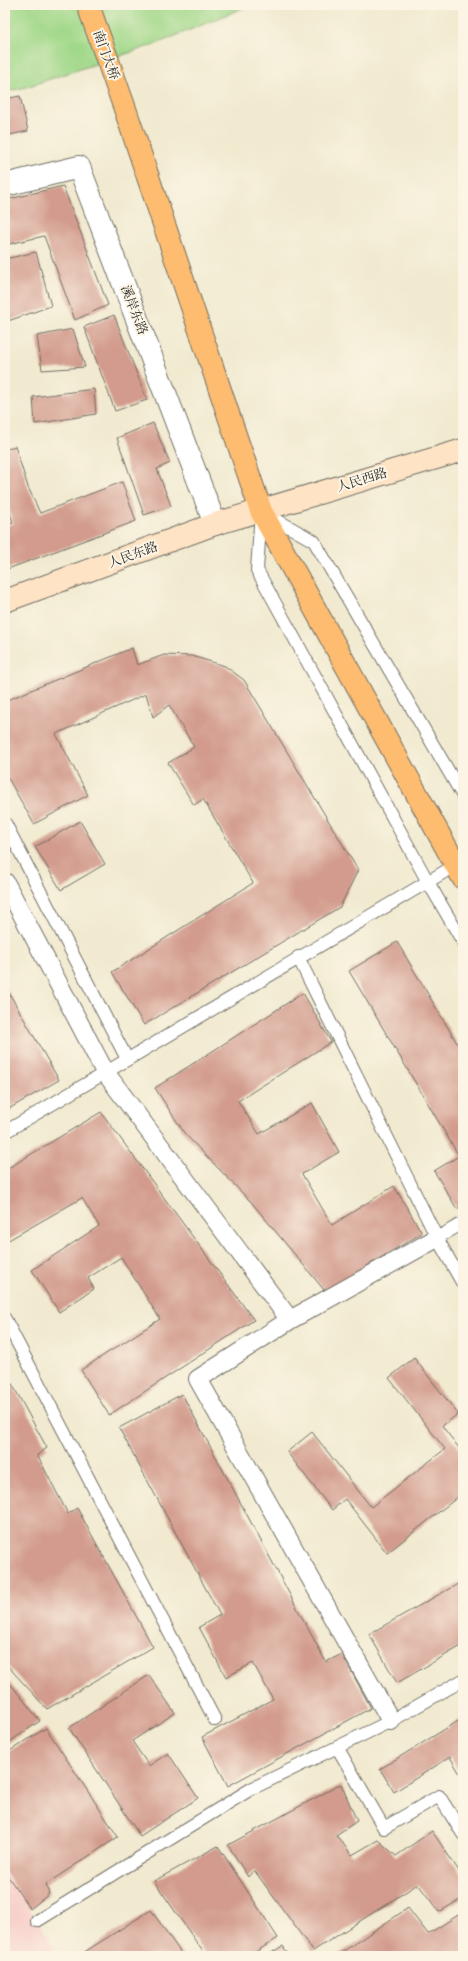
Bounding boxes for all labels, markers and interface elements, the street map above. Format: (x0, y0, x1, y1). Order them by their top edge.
street label: 南门大桥 (90, 28, 122, 82)
street label: 溪岸东路 (117, 283, 151, 337)
street label: 人民西路 (335, 465, 389, 495)
street label: 人民东路 (106, 539, 160, 571)

